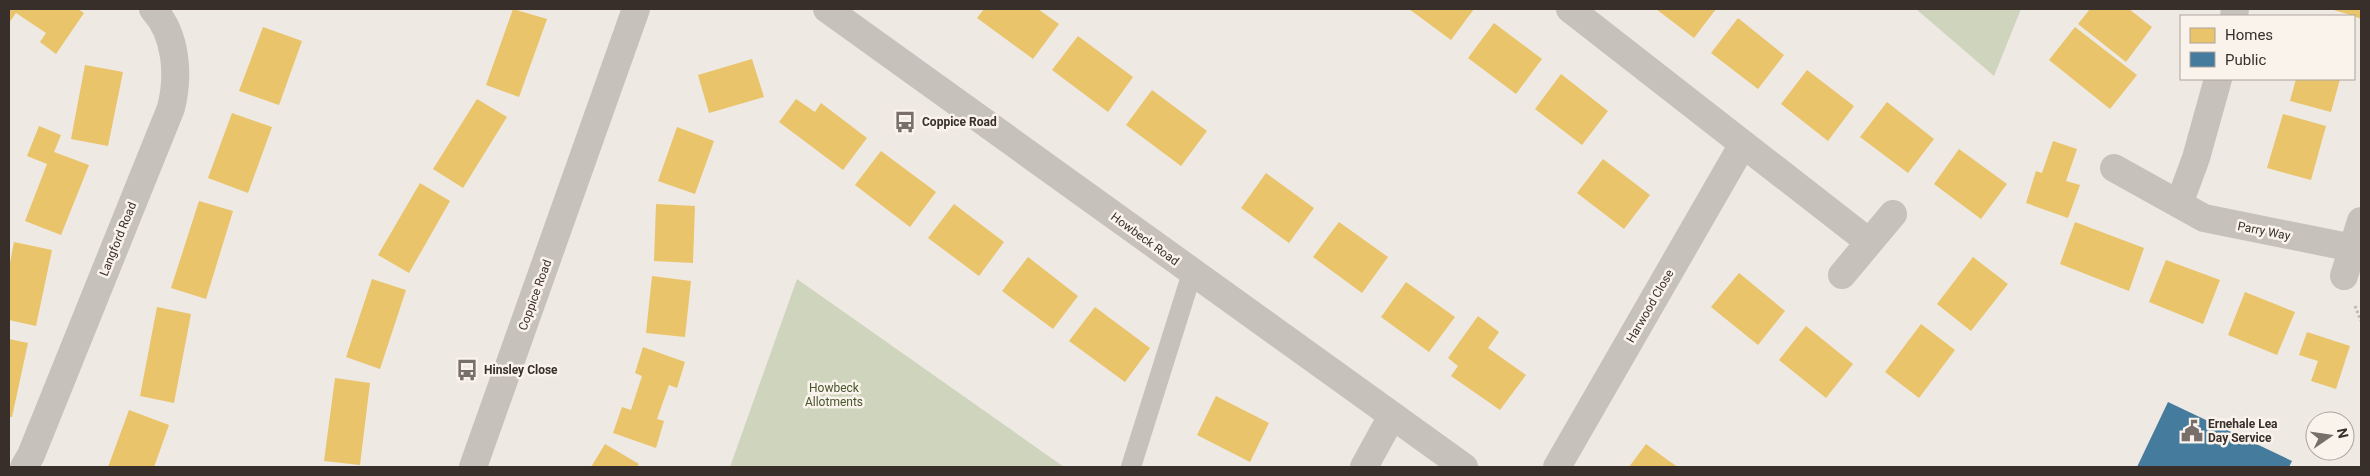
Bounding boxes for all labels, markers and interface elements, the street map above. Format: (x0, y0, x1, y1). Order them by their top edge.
legend (2180, 15, 2355, 80)
text: Homes (2225, 26, 2273, 44)
text: Public (2225, 51, 2266, 69)
bus stop icon: Coppice Road (892, 109, 918, 135)
place label: Coppice Road (922, 115, 997, 129)
street label: Langford Road (97, 200, 139, 278)
street label: Howbeck Road (1108, 210, 1182, 268)
street label: Parry Way (2236, 219, 2292, 243)
street label: Coppice Road (516, 258, 554, 332)
street label: Harwood Close (1623, 267, 1677, 345)
bus stop icon: Hinsley Close (454, 357, 480, 383)
place label: Hinsley Close (484, 363, 558, 377)
park label: Howbeck Allotments (805, 381, 863, 409)
north arrow (2305, 411, 2355, 461)
place label: Ernehale Lea Day Service (2208, 417, 2278, 445)
public building icon: Ernehale Lea Day Service (2179, 418, 2205, 444)
text: N (2334, 426, 2352, 440)

